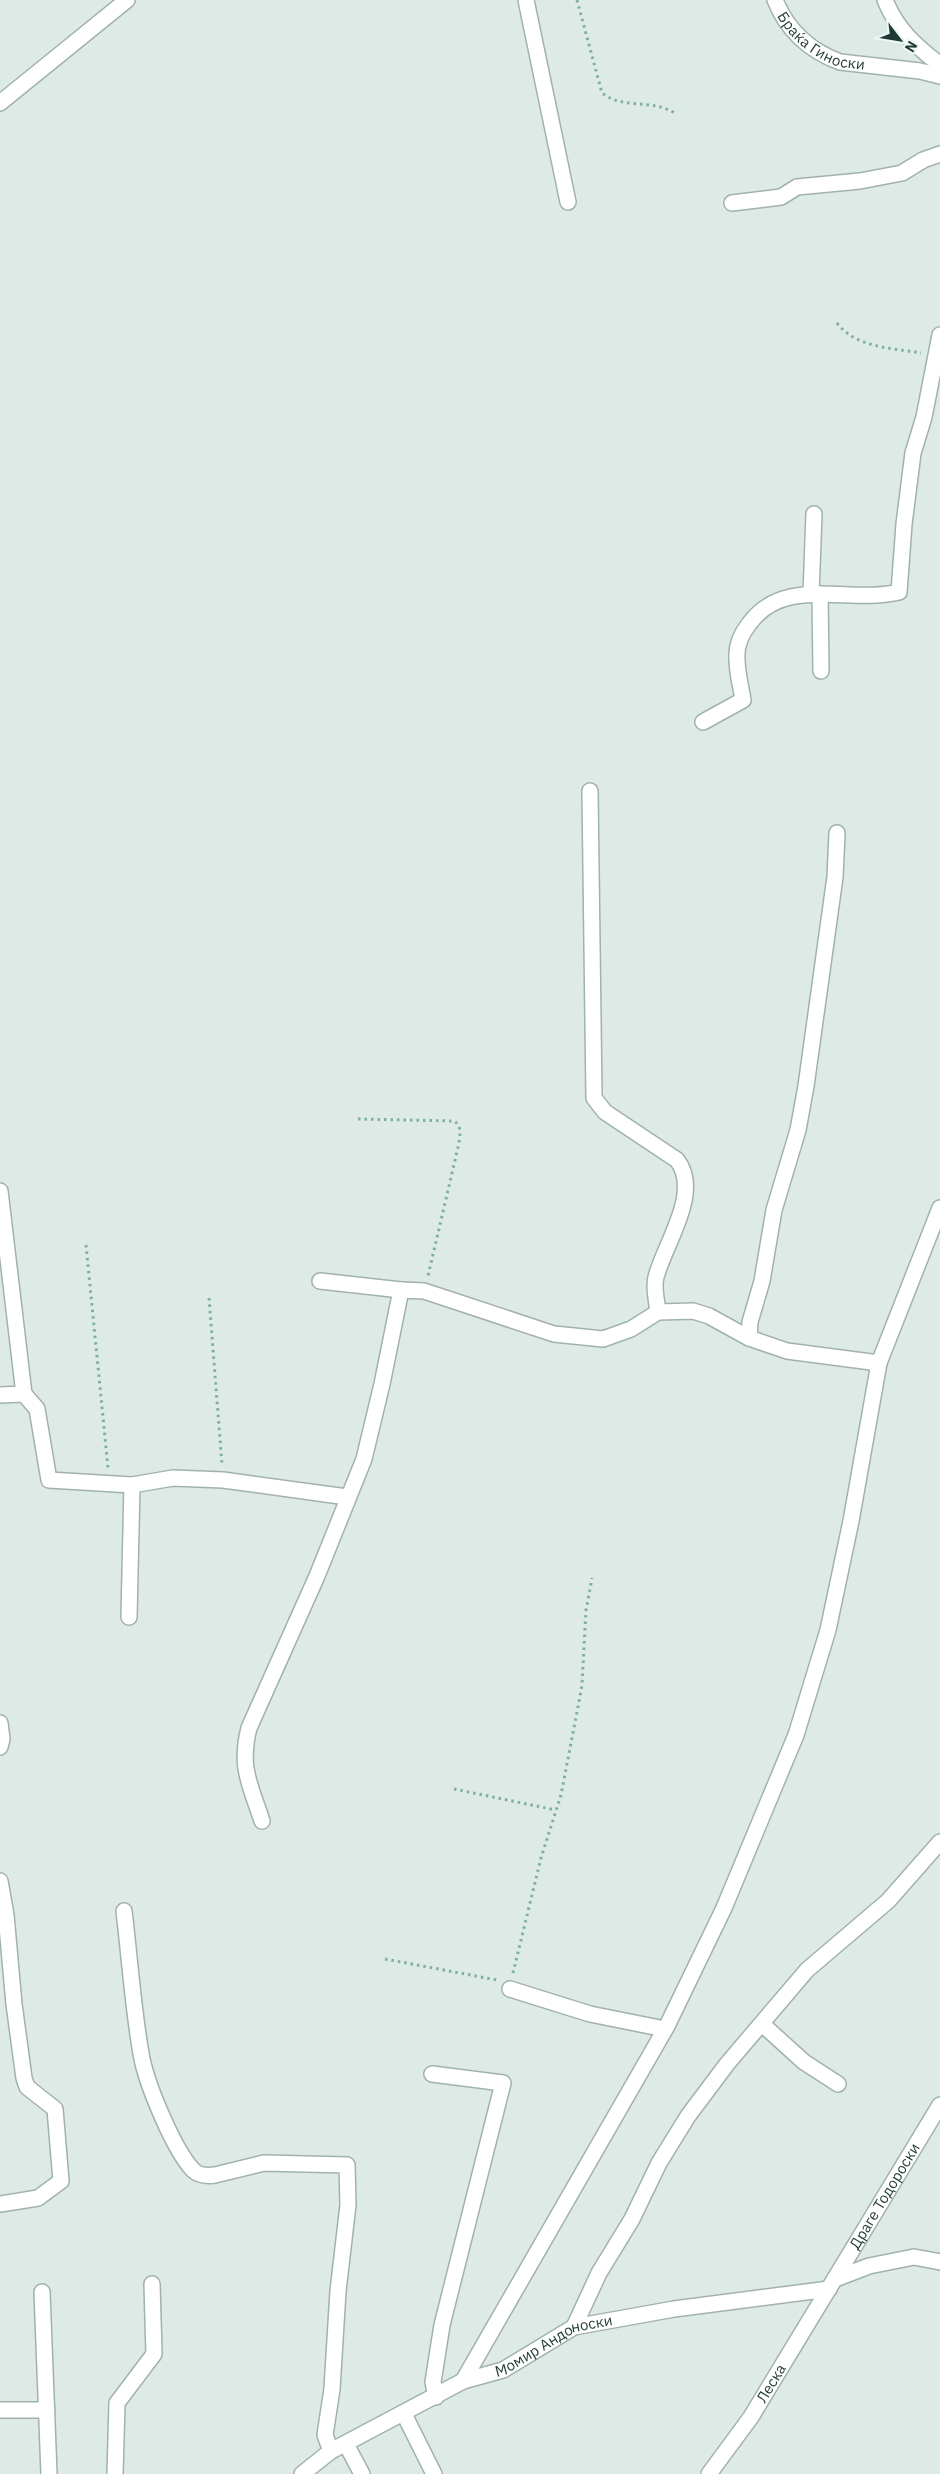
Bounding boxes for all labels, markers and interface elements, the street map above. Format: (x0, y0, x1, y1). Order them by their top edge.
street label: Браќа Гиноски (773, 8, 866, 74)
north arrow (875, 15, 925, 65)
text: N (901, 38, 921, 56)
street label: Драге Тодороски (845, 2139, 924, 2252)
street label: Момир Андоноски (493, 2310, 614, 2381)
street label: Леска (752, 2360, 790, 2406)

